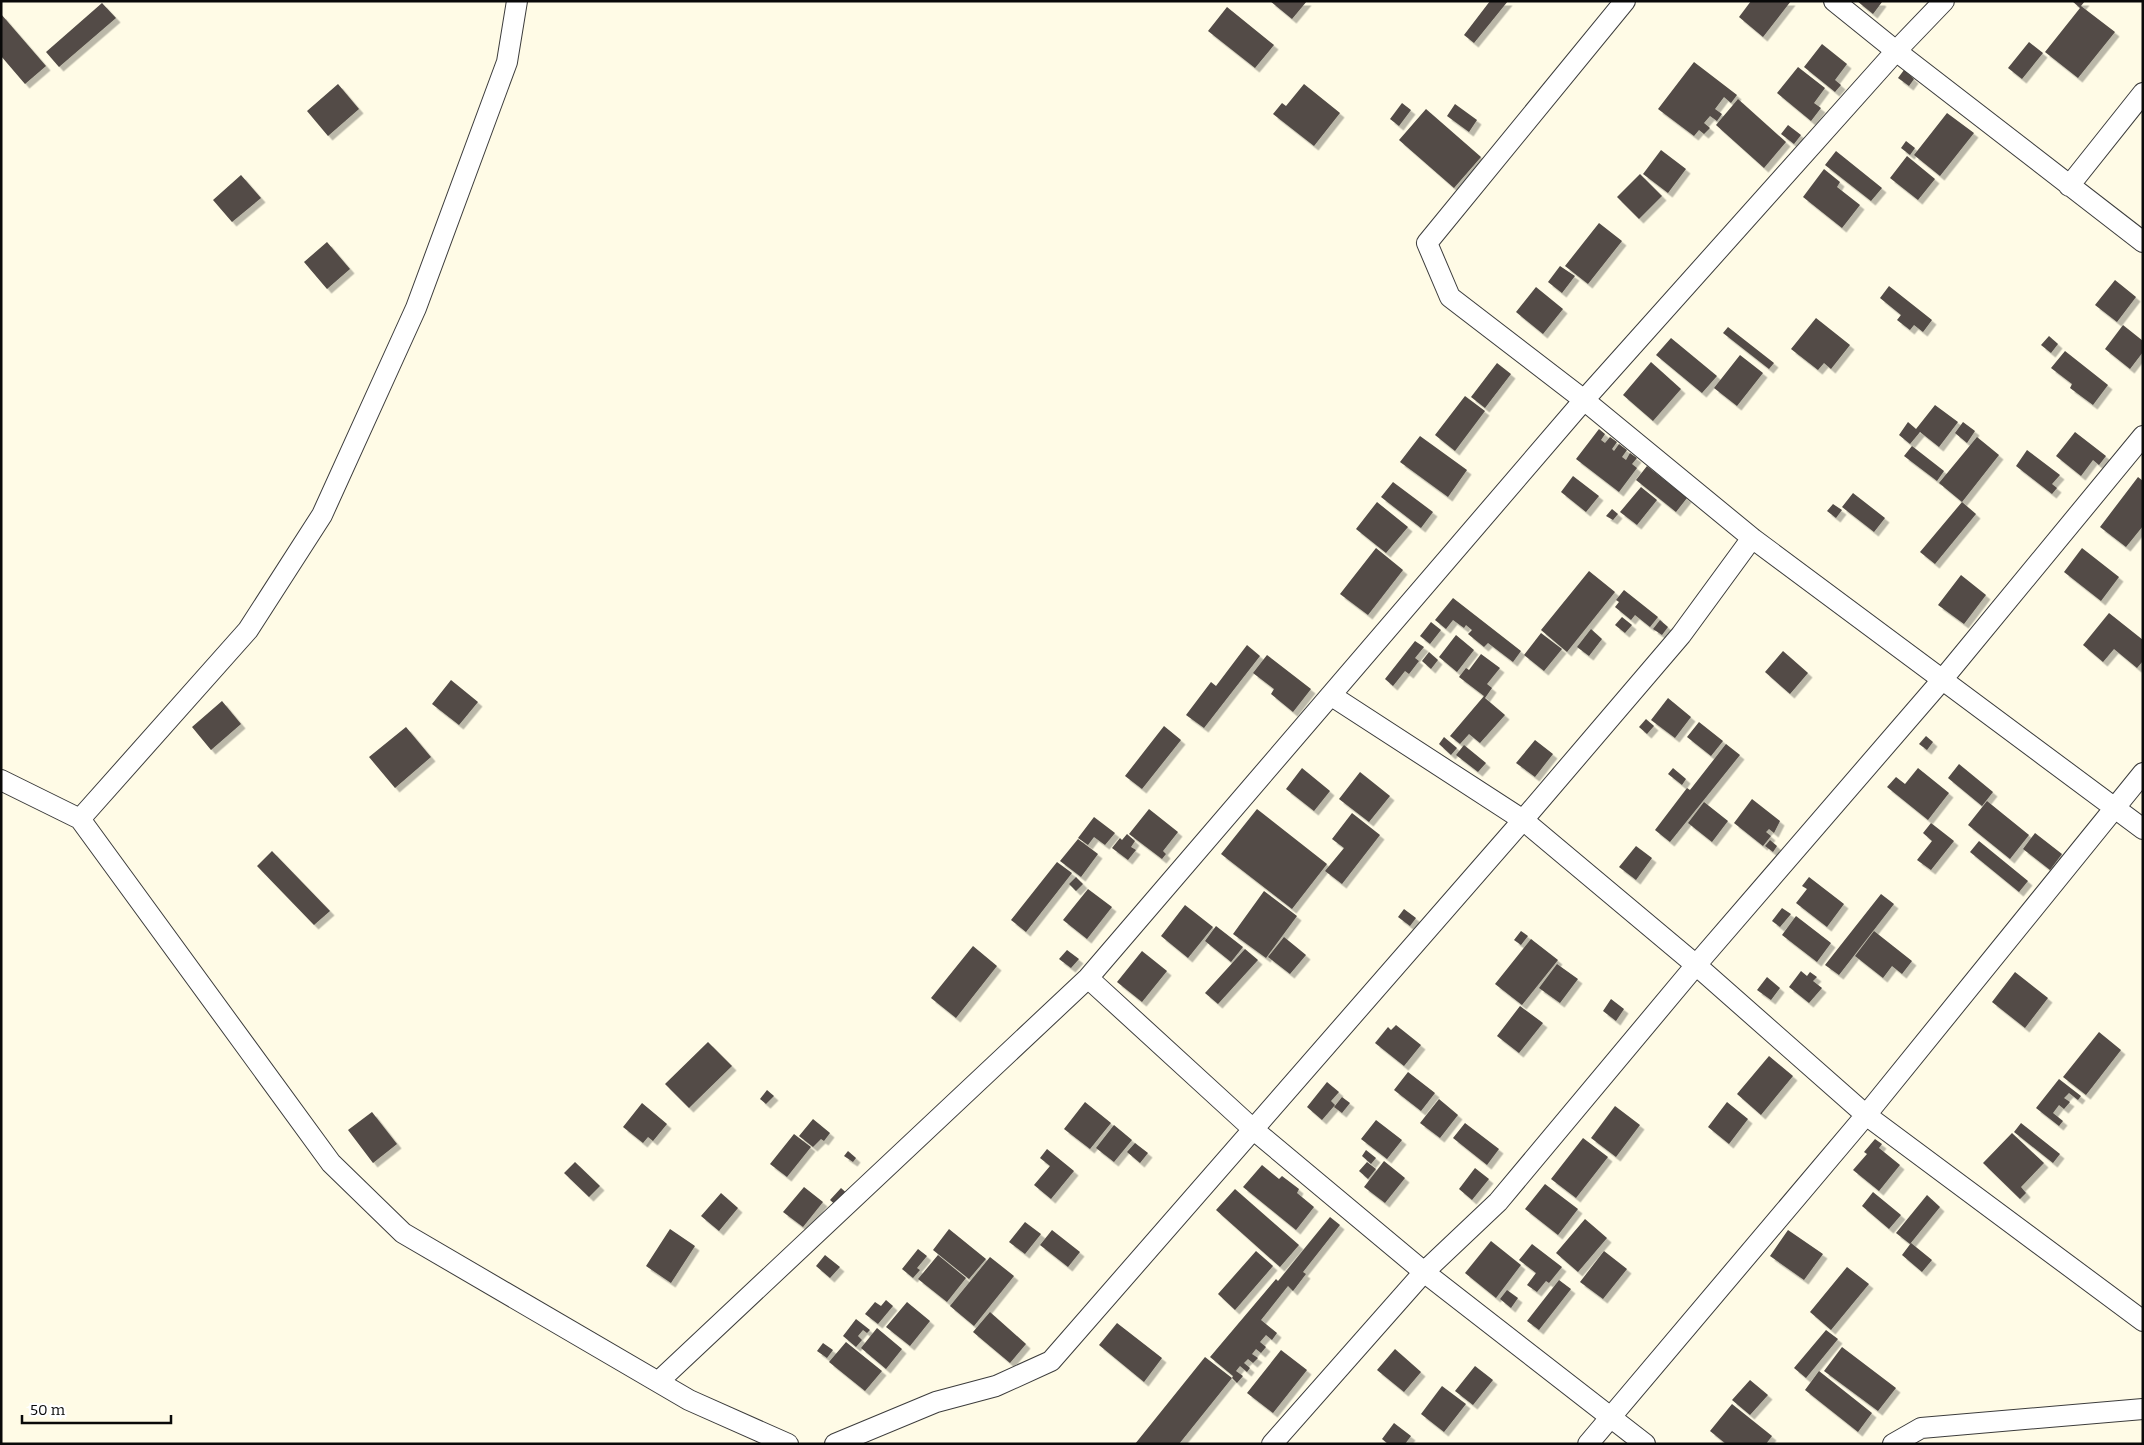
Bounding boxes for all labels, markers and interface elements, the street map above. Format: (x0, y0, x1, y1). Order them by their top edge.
scale bar (22, 1392, 171, 1424)
text: 50 m (30, 1401, 66, 1419)

